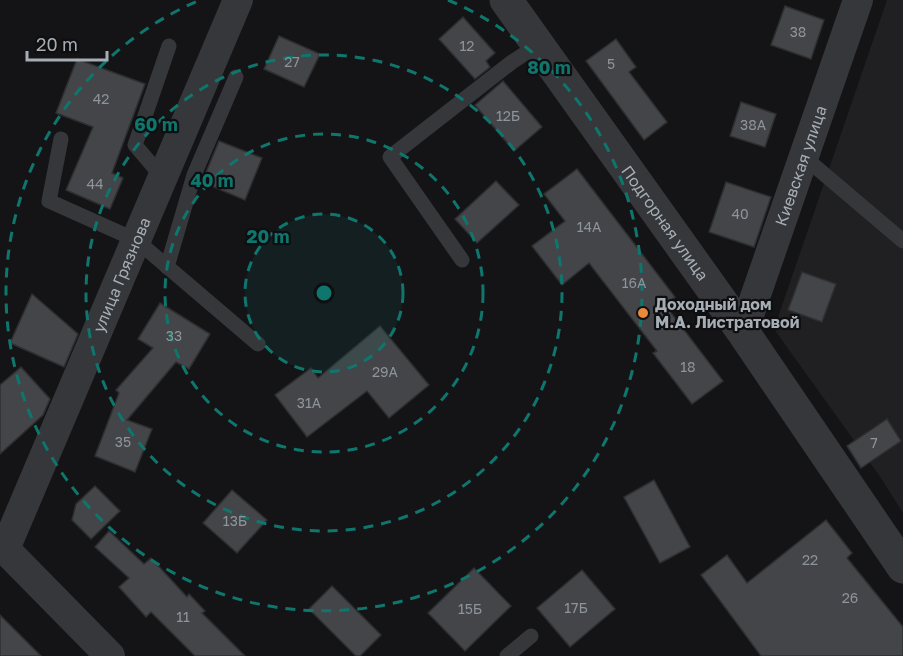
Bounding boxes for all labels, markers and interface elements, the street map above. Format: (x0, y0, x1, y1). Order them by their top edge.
house number: 38 (790, 23, 806, 40)
scale bar (27, 24, 106, 62)
text: 20 m (36, 33, 78, 55)
house number: 12 (460, 37, 474, 54)
house number: 27 (284, 53, 300, 70)
house number: 5 (607, 55, 615, 72)
text: 80 m (527, 56, 571, 78)
house number: 42 (93, 90, 109, 107)
street label: Киевская улица (771, 103, 831, 229)
house number: 12Б (496, 107, 520, 124)
text: 60 m (134, 113, 178, 135)
house number: 38А (740, 116, 767, 133)
street label: Подгорная улица (617, 162, 713, 284)
text: 40 m (190, 169, 234, 191)
house number: 44 (86, 175, 104, 192)
house number: 40 (731, 205, 749, 222)
street label: улица Грязнова (88, 214, 155, 335)
house number: 14А (577, 218, 602, 235)
text: 20 m (247, 225, 289, 247)
house number: 16А (622, 274, 647, 291)
centre of rings (314, 283, 334, 303)
place label: Доходный дом М.А. Листратовой (655, 294, 799, 332)
marker: Доходный дом М.А. Листратовой (636, 306, 650, 320)
house number: 33 (166, 327, 182, 344)
house number: 18 (680, 358, 696, 375)
house number: 29А (372, 363, 399, 380)
house number: 31А (297, 394, 322, 411)
house number: 35 (115, 433, 131, 450)
house number: 7 (870, 434, 878, 451)
house number: 13Б (223, 512, 247, 529)
house number: 22 (802, 551, 818, 568)
house number: 26 (842, 589, 858, 606)
house number: 17Б (564, 599, 588, 616)
house number: 15Б (458, 600, 482, 617)
house number: 11 (176, 608, 190, 625)

